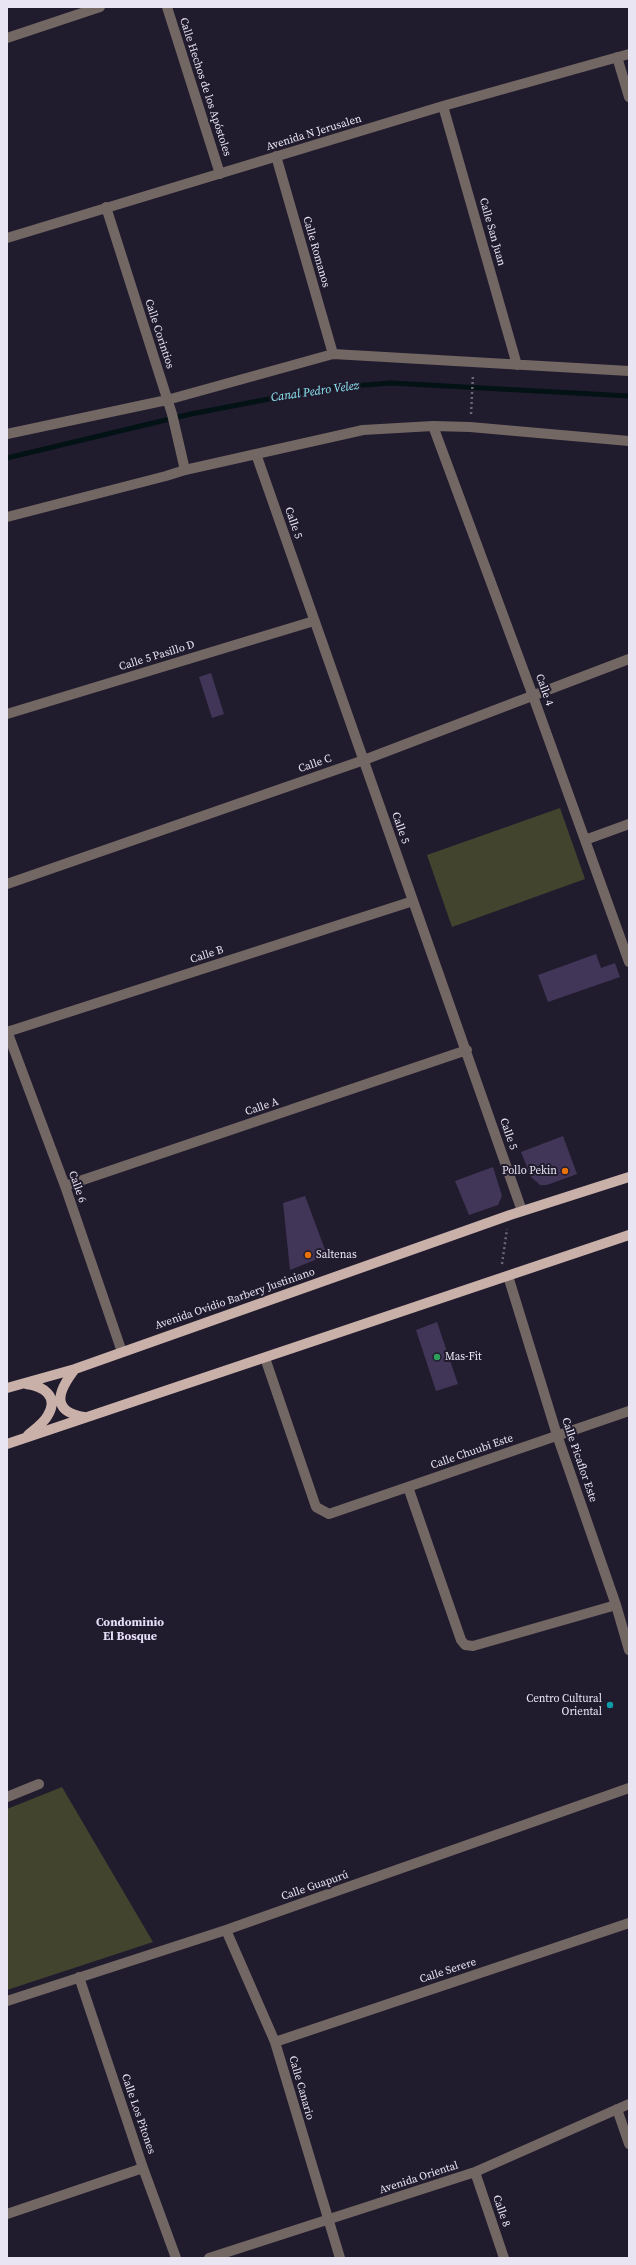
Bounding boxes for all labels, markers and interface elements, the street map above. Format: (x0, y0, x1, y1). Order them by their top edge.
street label: Calle Hechos de los Apóstoles (176, 16, 234, 158)
street label: Avenida N Jerusalen (265, 112, 363, 154)
street label: Calle San Juan (476, 196, 508, 268)
street label: Calle Romanos (300, 215, 332, 289)
street label: Calle Corintios (142, 298, 176, 370)
water label: Canal Pedro Velez (270, 379, 360, 405)
street label: Calle 5 (281, 505, 305, 541)
street label: Calle 5 Pasillo D (118, 638, 196, 674)
street label: Calle 4 (532, 672, 556, 708)
street label: Calle C (297, 752, 333, 776)
street label: Calle 5 (388, 810, 412, 846)
street label: Calle B (189, 943, 225, 967)
street label: Calle A (244, 1095, 280, 1119)
street label: Calle 5 (496, 1116, 520, 1152)
place label: Pollo Pekin (502, 1164, 557, 1178)
marker: Pollo Pekin (560, 1166, 570, 1176)
street label: Calle 6 (65, 1169, 89, 1205)
place label: Saltenas (316, 1248, 357, 1262)
marker: Saltenas (303, 1250, 313, 1260)
street label: Avenida Ovidio Barbery Justiniano (153, 1265, 317, 1333)
place label: Mas-Fit (445, 1350, 482, 1364)
marker: Mas-Fit (432, 1352, 442, 1362)
street label: Calle Picaflor Este (558, 1416, 600, 1504)
street label: Calle Chuubi Este (429, 1432, 515, 1472)
district label: Condominio El Bosque (96, 1616, 164, 1644)
place label: Centro Cultural Oriental (526, 1692, 602, 1718)
marker: Centro Cultural Oriental (605, 1700, 615, 1710)
street label: Calle Guapurú (280, 1868, 350, 1904)
street label: Calle Serere (418, 1956, 478, 1986)
street label: Calle Canario (286, 2054, 316, 2122)
street label: Calle Los Pitones (118, 2072, 158, 2156)
street label: Avenida Oriental (378, 2159, 460, 2197)
street label: Calle 8 (489, 2193, 513, 2229)

